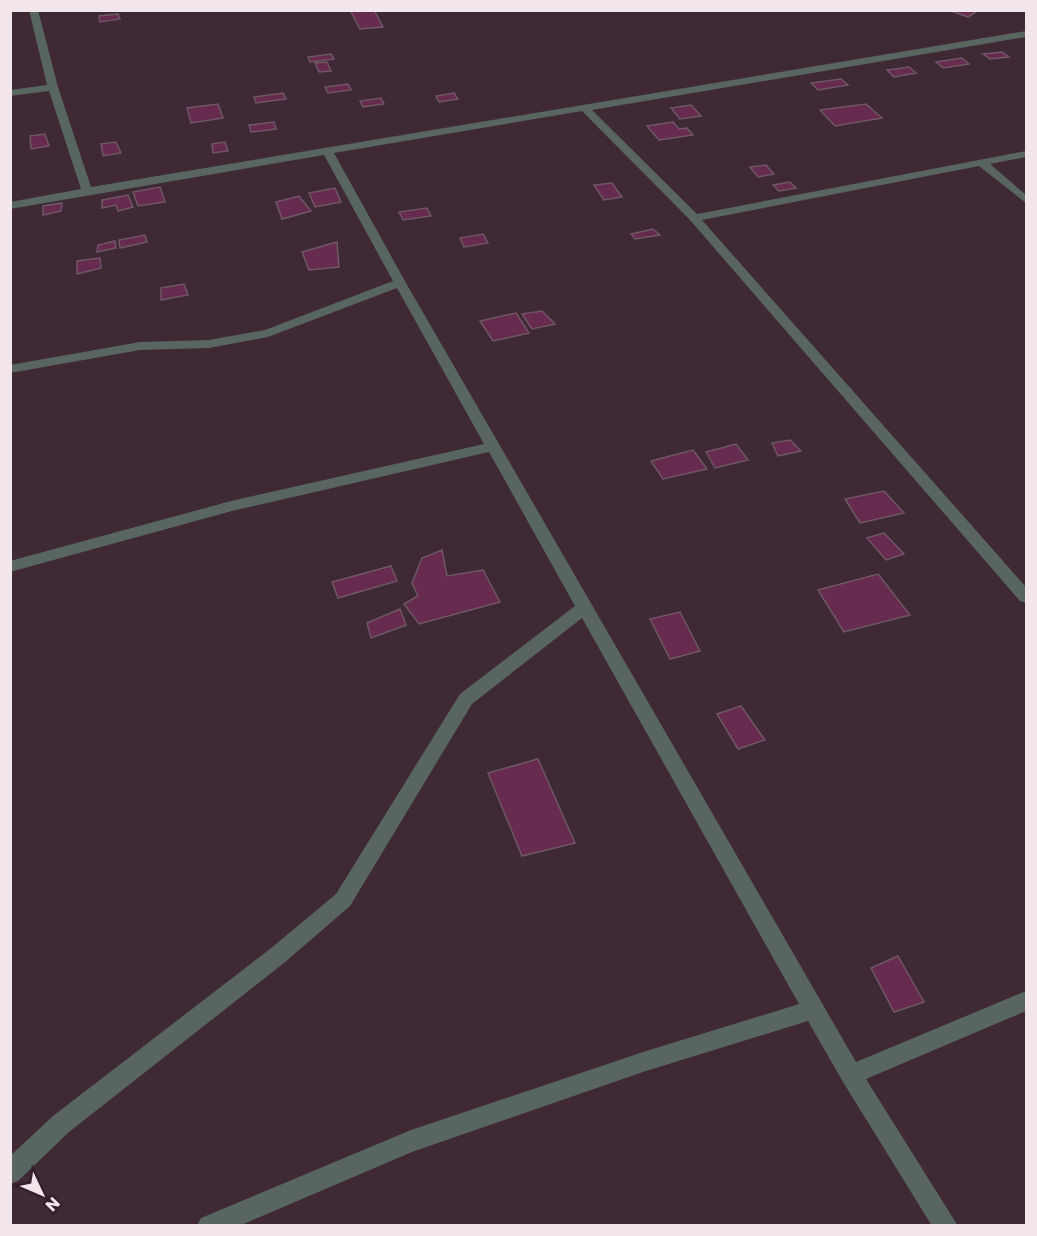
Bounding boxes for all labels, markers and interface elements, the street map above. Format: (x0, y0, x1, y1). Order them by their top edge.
north arrow (12, 1164, 72, 1224)
text: N (40, 1192, 65, 1216)

